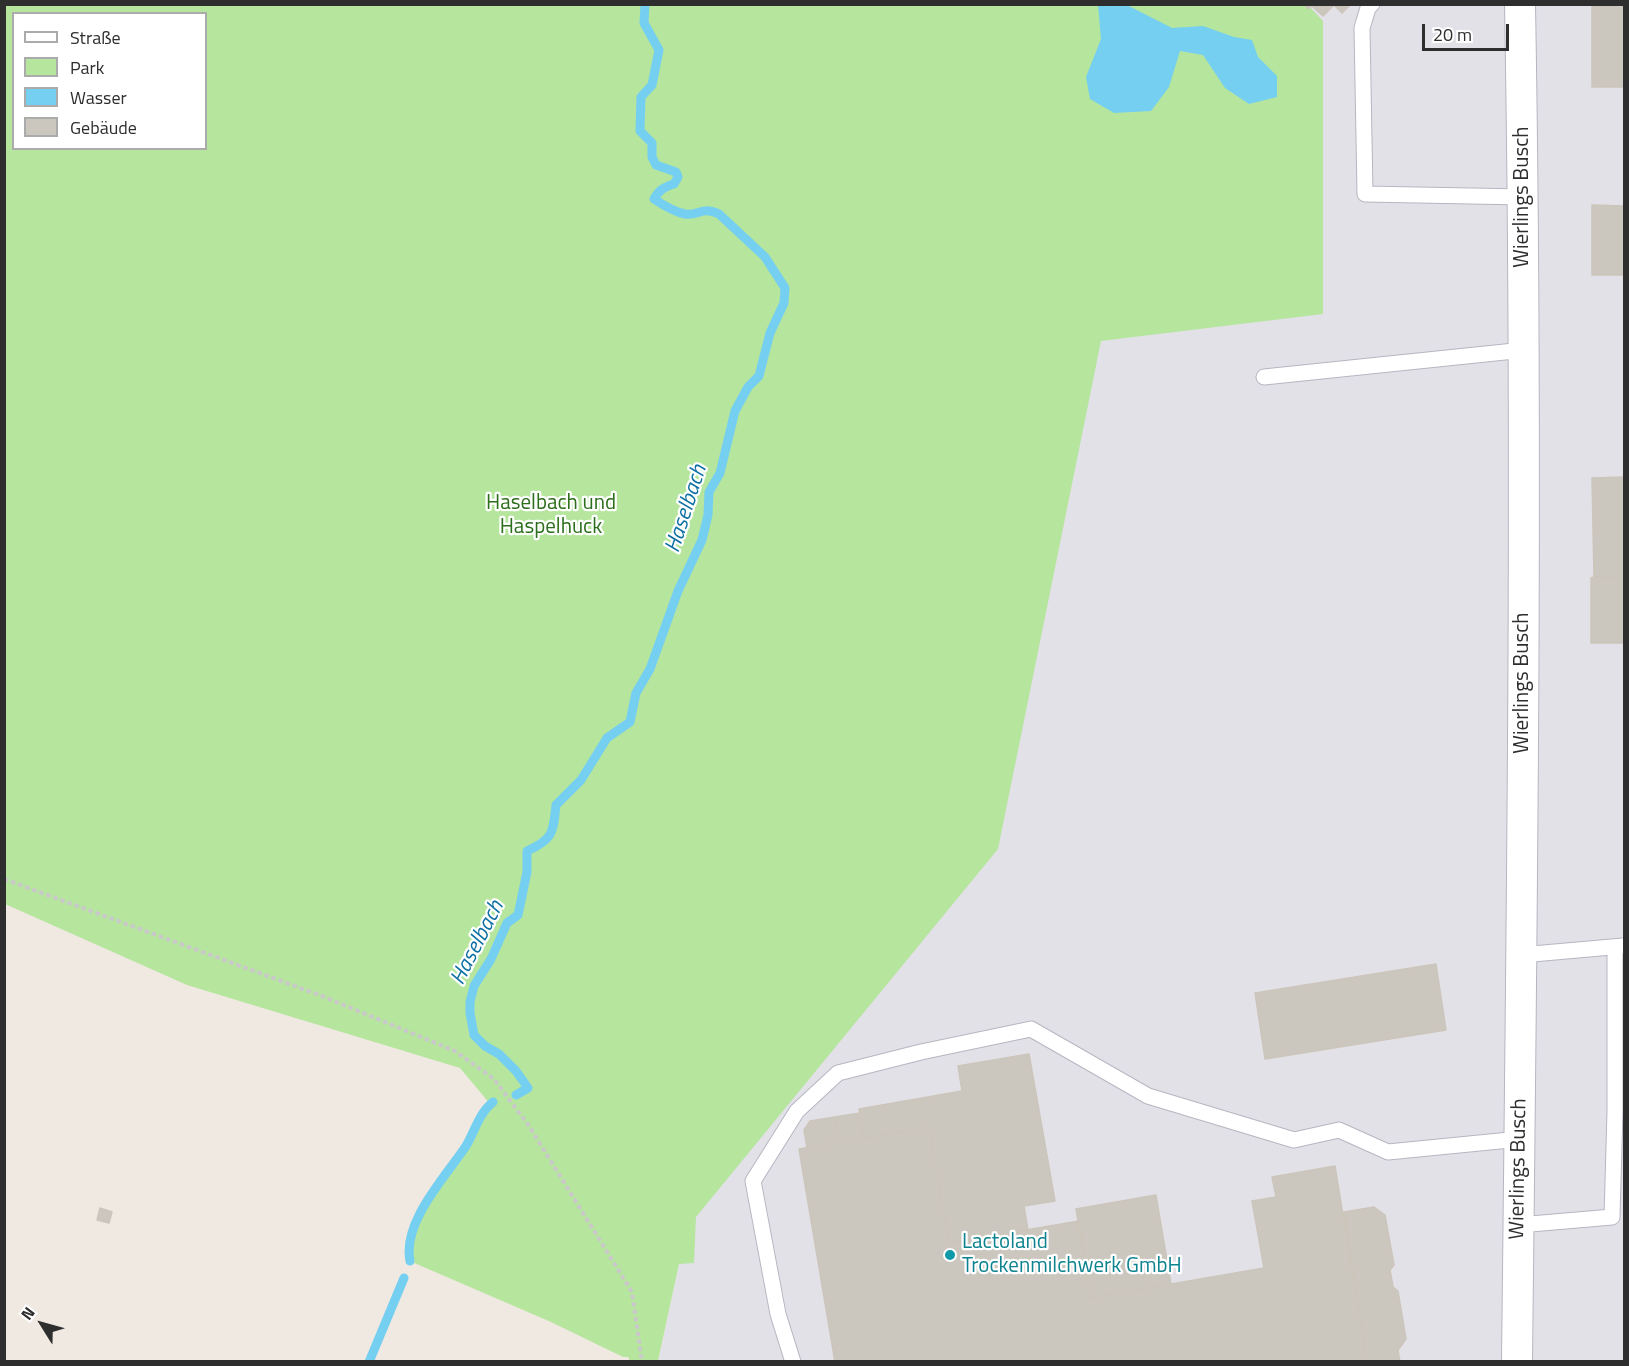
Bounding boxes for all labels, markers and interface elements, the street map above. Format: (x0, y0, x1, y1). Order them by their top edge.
legend (12, 12, 207, 150)
scale bar (1425, 12, 1512, 50)
text: 20 m (1433, 21, 1472, 48)
text: Straße (70, 24, 121, 51)
text: Park (70, 54, 104, 81)
text: Wasser (70, 84, 127, 111)
text: Gebäude (70, 114, 137, 141)
street label: Wierlings Busch (1510, 126, 1536, 268)
water label: Haselbach (660, 462, 714, 556)
park label: Haselbach und Haspelhuck (486, 491, 616, 541)
street label: Wierlings Busch (1510, 612, 1536, 754)
water label: Haselbach (446, 897, 510, 989)
street label: Wierlings Busch (1505, 1098, 1533, 1240)
place label: Lactoland Trockenmilchwerk GmbH (962, 1230, 1182, 1280)
marker: Lactoland Trockenmilchwerk GmbH (943, 1248, 957, 1262)
north arrow (12, 1294, 72, 1354)
text: N (15, 1302, 41, 1325)

